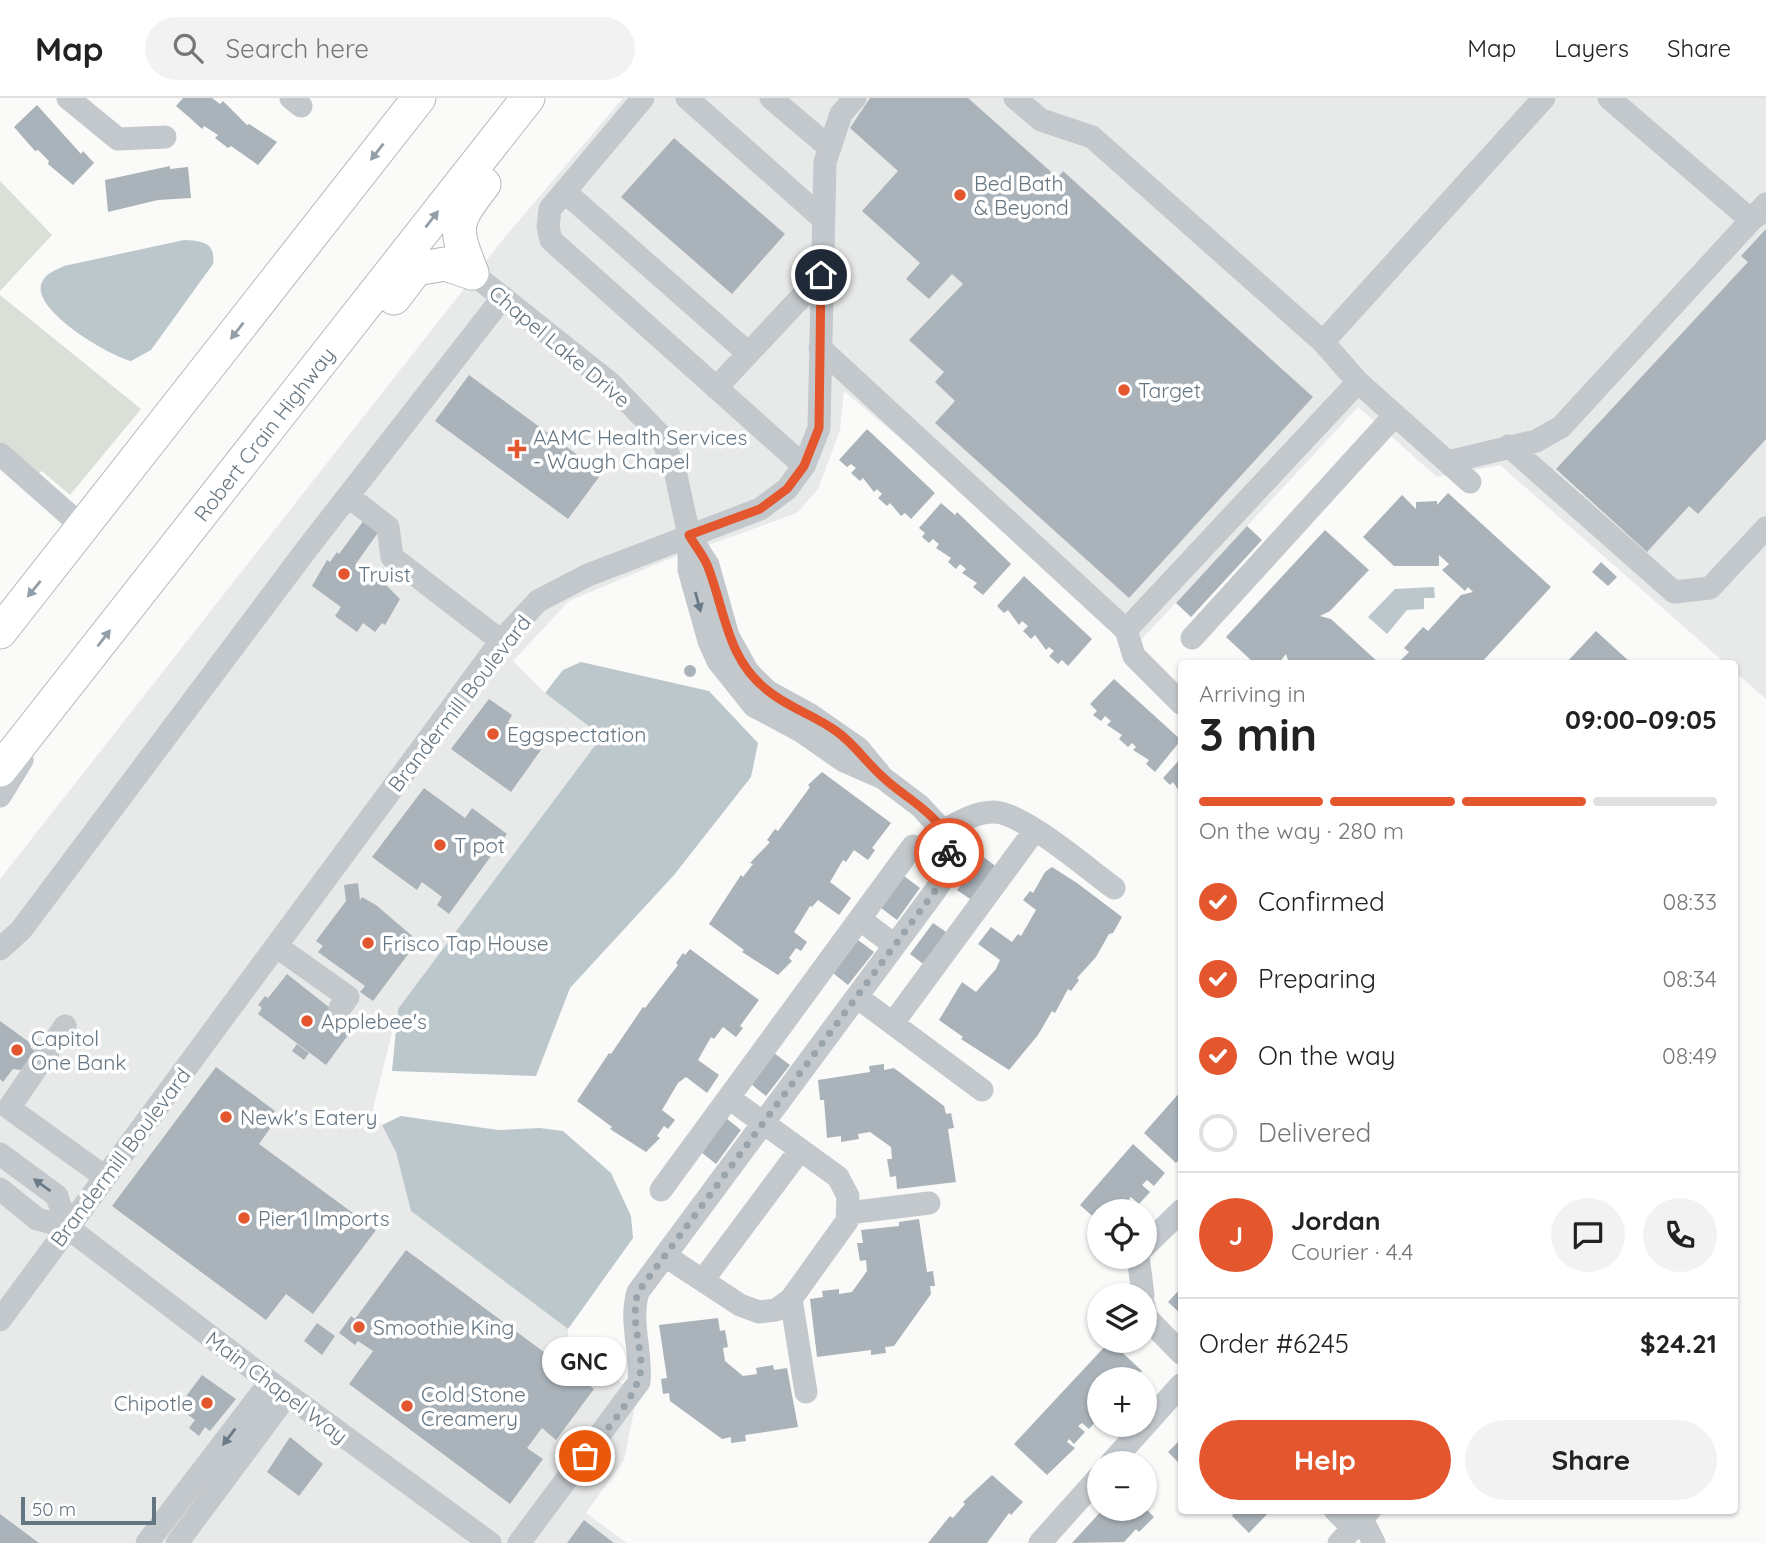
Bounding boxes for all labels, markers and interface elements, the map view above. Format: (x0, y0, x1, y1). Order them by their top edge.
search box (145, 17, 635, 80)
text: Map (35, 28, 103, 69)
icon: search (169, 29, 207, 67)
text: Search here (225, 32, 369, 65)
text: Map (1467, 33, 1516, 63)
text: Layers (1554, 33, 1629, 63)
text: Share (1667, 33, 1731, 63)
one-way arrow (370, 142, 385, 160)
place label: Bed Bath & Beyond (974, 170, 1069, 220)
marker: Bed Bath & Beyond (952, 187, 968, 203)
one-way arrow (425, 211, 440, 229)
pin (791, 245, 851, 305)
icon: home (802, 256, 840, 294)
street label: Chapel Lake Drive (484, 279, 636, 413)
one-way arrow (231, 322, 245, 340)
street label: Robert Crain Highway (188, 342, 340, 526)
place label: Target (1138, 377, 1201, 403)
marker: Target (1116, 382, 1132, 398)
place label: AAMC Health Services - Waugh Chapel (533, 424, 747, 474)
marker: AAMC Health Services - Waugh Chapel (507, 439, 527, 459)
place label: Truist (358, 561, 411, 587)
marker: Truist (336, 566, 352, 582)
one-way arrow (27, 580, 42, 598)
one-way arrow (694, 592, 704, 613)
street label: Brandermill Boulevard (382, 610, 536, 796)
one-way arrow (97, 629, 111, 647)
text: Arriving in (1199, 679, 1306, 708)
text: 09:00–09:05 (1565, 703, 1717, 736)
text: 3 min (1199, 705, 1317, 763)
place label: Eggspectation (507, 721, 646, 747)
marker: Eggspectation (485, 726, 501, 742)
text: On the way · 280 m (1199, 816, 1404, 845)
courier (914, 818, 984, 888)
place label: T pot (454, 832, 505, 858)
icon: bike (930, 834, 968, 872)
marker: T pot (432, 837, 448, 853)
icon: check (1199, 883, 1237, 921)
text: Confirmed (1258, 885, 1385, 918)
text: 08:33 (1662, 887, 1717, 916)
place label: Frisco Tap House (382, 930, 549, 956)
marker: Frisco Tap House (360, 935, 376, 951)
icon: check (1199, 960, 1237, 998)
text: Preparing (1258, 962, 1376, 995)
text: 08:34 (1662, 964, 1717, 993)
place label: Applebee's (321, 1008, 427, 1034)
marker: Applebee's (299, 1013, 315, 1029)
place label: Capitol One Bank (31, 1025, 127, 1075)
icon: check (1199, 1037, 1237, 1075)
text: On the way (1258, 1039, 1396, 1072)
text: 08:49 (1662, 1041, 1717, 1070)
marker: Capitol One Bank (9, 1042, 25, 1058)
street label: Brandermill Boulevard (44, 1063, 196, 1251)
place label: Newk's Eatery (240, 1104, 377, 1130)
marker: Newk's Eatery (218, 1109, 234, 1125)
text: Delivered (1258, 1116, 1371, 1149)
one-way arrow (33, 1178, 51, 1192)
button: chat (1551, 1198, 1625, 1272)
button: phone (1643, 1198, 1717, 1272)
map controls (1087, 1199, 1157, 1521)
button: locate (1087, 1199, 1157, 1269)
text: Jordan (1291, 1204, 1380, 1237)
place label: Pier 1 Imports (258, 1205, 389, 1231)
marker: Pier 1 Imports (236, 1210, 252, 1226)
text: J (1229, 1219, 1243, 1252)
text: Courier · 4.4 (1291, 1237, 1413, 1266)
button: layers (1087, 1283, 1157, 1353)
place label: Smoothie King (373, 1314, 514, 1340)
marker: Smoothie King (351, 1319, 367, 1335)
street label: Main Chapel Way (201, 1325, 353, 1449)
text: Order #6245 (1199, 1327, 1349, 1360)
text: $24.21 (1640, 1327, 1717, 1360)
callout: GNC (543, 1337, 627, 1386)
text: GNC (560, 1347, 608, 1376)
button: + (1087, 1367, 1157, 1437)
place label: Cold Stone Creamery (421, 1381, 526, 1431)
place label: Chipotle (114, 1390, 193, 1416)
marker: Chipotle (199, 1395, 215, 1411)
marker: Cold Stone Creamery (399, 1398, 415, 1414)
button: Help (1199, 1420, 1451, 1500)
button: Share (1465, 1420, 1717, 1500)
pin (555, 1426, 615, 1486)
one-way arrow (221, 1427, 236, 1445)
icon: bag (566, 1437, 604, 1475)
button: − (1087, 1451, 1157, 1521)
scale bar (21, 1494, 156, 1526)
text: 50 m (32, 1497, 76, 1521)

